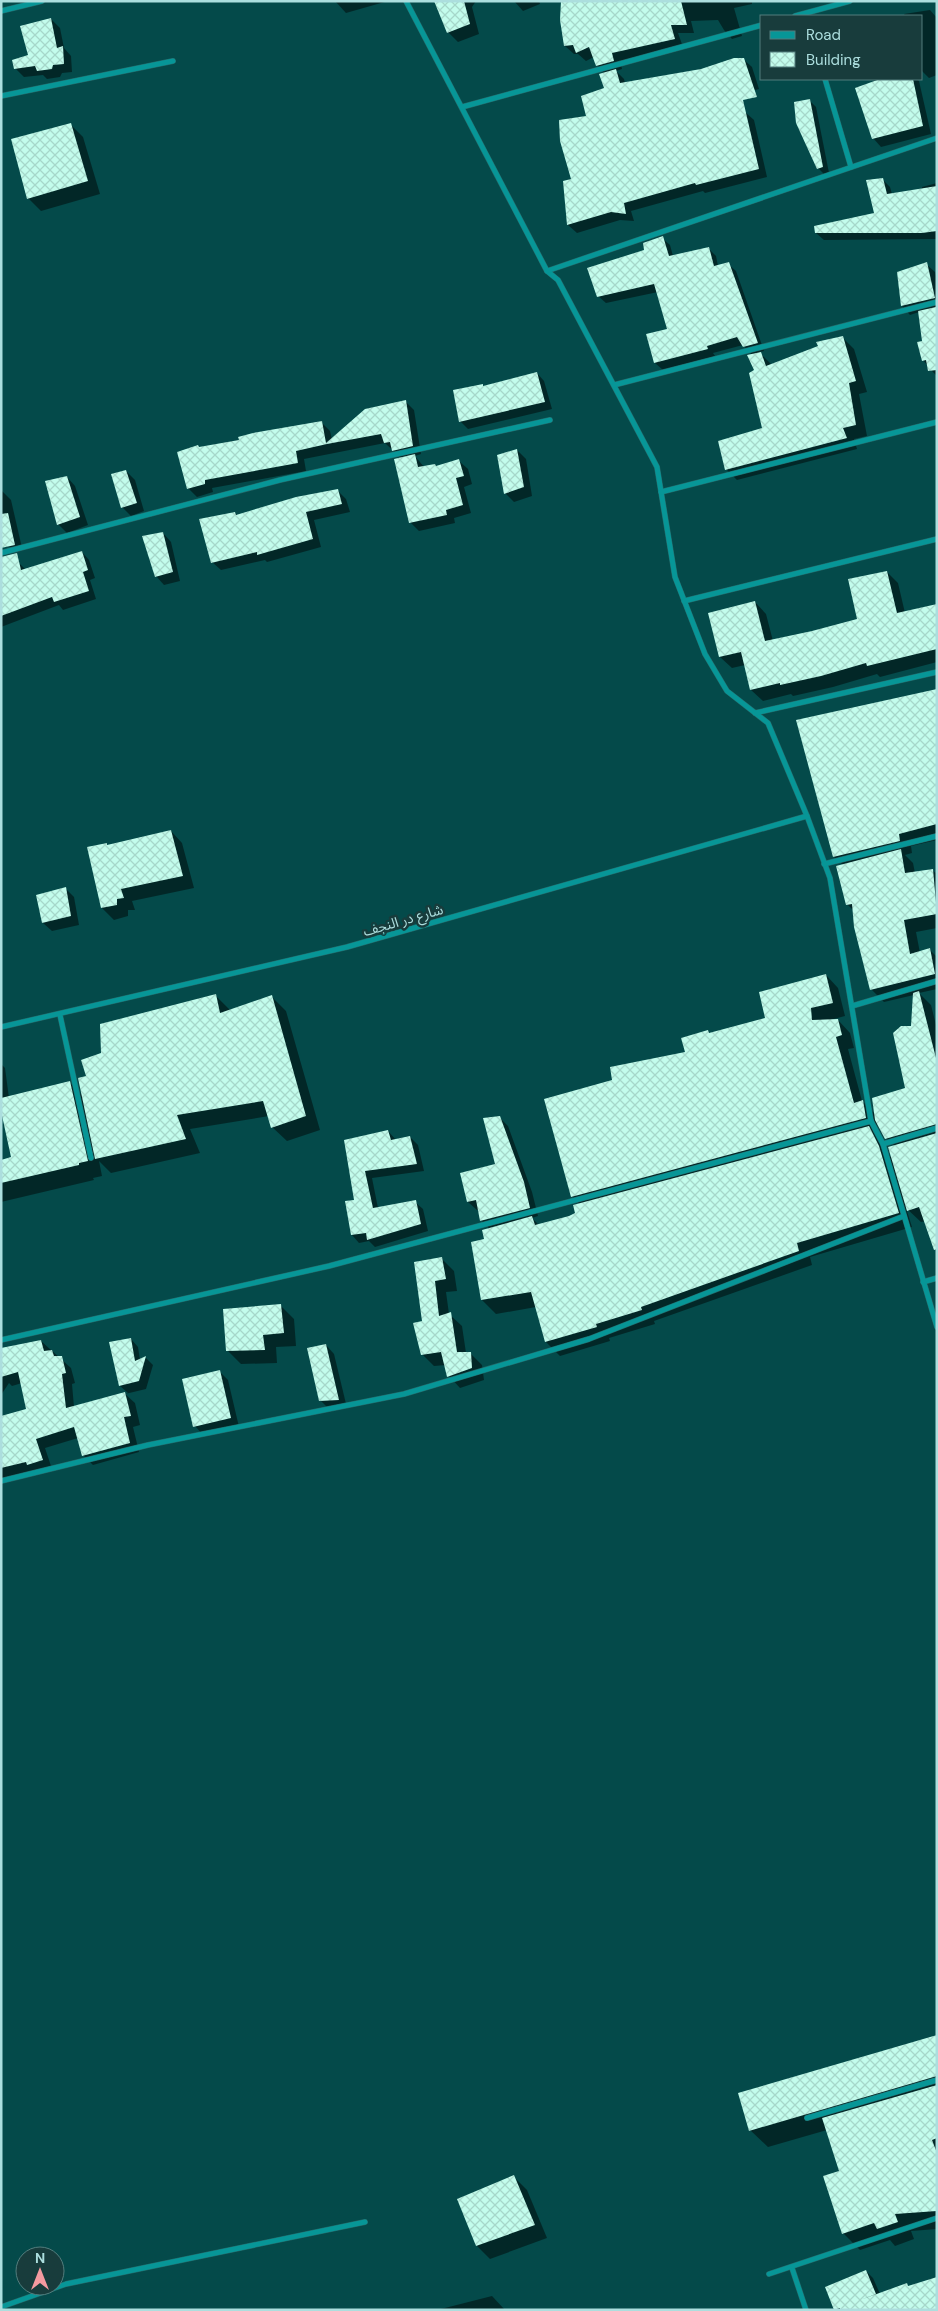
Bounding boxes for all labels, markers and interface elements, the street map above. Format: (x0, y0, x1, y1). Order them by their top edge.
legend (760, 15, 923, 80)
text: Road (806, 25, 841, 45)
text: Building (806, 50, 861, 70)
street label: شارع در النجف (361, 900, 446, 942)
north arrow (15, 2246, 65, 2296)
text: N (35, 2249, 45, 2267)

